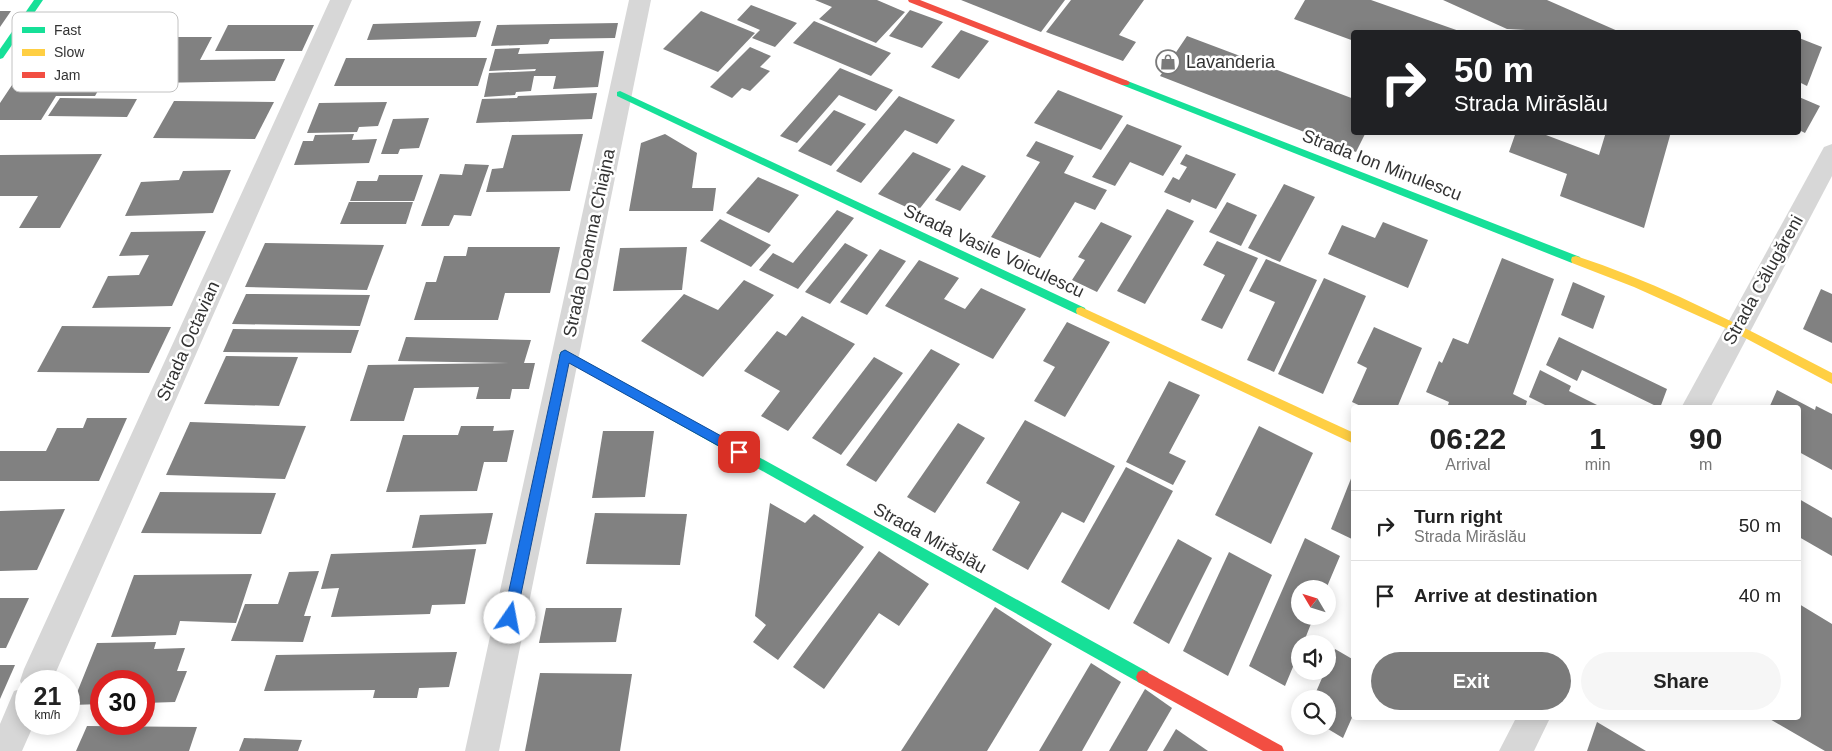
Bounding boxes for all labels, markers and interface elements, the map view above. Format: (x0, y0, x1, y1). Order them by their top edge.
legend (12, 12, 178, 92)
text: Fast (54, 22, 81, 38)
text: Slow (54, 44, 85, 60)
shop icon: Lavanderia (1155, 49, 1181, 75)
icon: right (1371, 50, 1436, 115)
text: 50 m (1454, 50, 1534, 89)
place label: Lavanderia (1186, 52, 1276, 72)
text: Jam (54, 67, 80, 83)
text: Strada Mirăslău (1454, 91, 1608, 116)
street label: Strada Ion Minulescu (1299, 125, 1465, 205)
street label: Strada Doamna Chiajna (559, 146, 619, 339)
street label: Strada Vasile Voiculescu (901, 200, 1087, 302)
street label: Strada Călugăreni (1719, 212, 1807, 348)
street label: Strada Octavian (153, 278, 223, 404)
text: 06:22 (1430, 422, 1506, 455)
text: 1 (1589, 422, 1606, 455)
text: 90 (1689, 422, 1722, 455)
pin (718, 431, 760, 473)
icon: arrive (725, 438, 753, 466)
text: Arrival (1445, 456, 1491, 473)
text: min (1585, 456, 1611, 473)
text: m (1699, 456, 1712, 473)
street label: Strada Mirăslău (870, 499, 990, 577)
text: Turn right (1414, 506, 1502, 527)
icon: right (1371, 512, 1399, 540)
text: 50 m (1739, 515, 1781, 536)
text: Strada Mirăslău (1414, 528, 1526, 545)
north arrow (1291, 580, 1336, 625)
map controls (1291, 580, 1336, 735)
icon: arrive (1371, 582, 1399, 610)
text: Arrive at destination (1414, 585, 1598, 606)
text: 40 m (1739, 585, 1781, 606)
position arrow (483, 591, 535, 643)
button: sound (1291, 635, 1336, 680)
button: Exit (1371, 652, 1571, 710)
button: Share (1581, 652, 1781, 710)
speed limit sign: 30 (90, 670, 155, 735)
text: 21 (34, 682, 61, 710)
button: search (1291, 690, 1336, 735)
text: km/h (34, 708, 61, 722)

